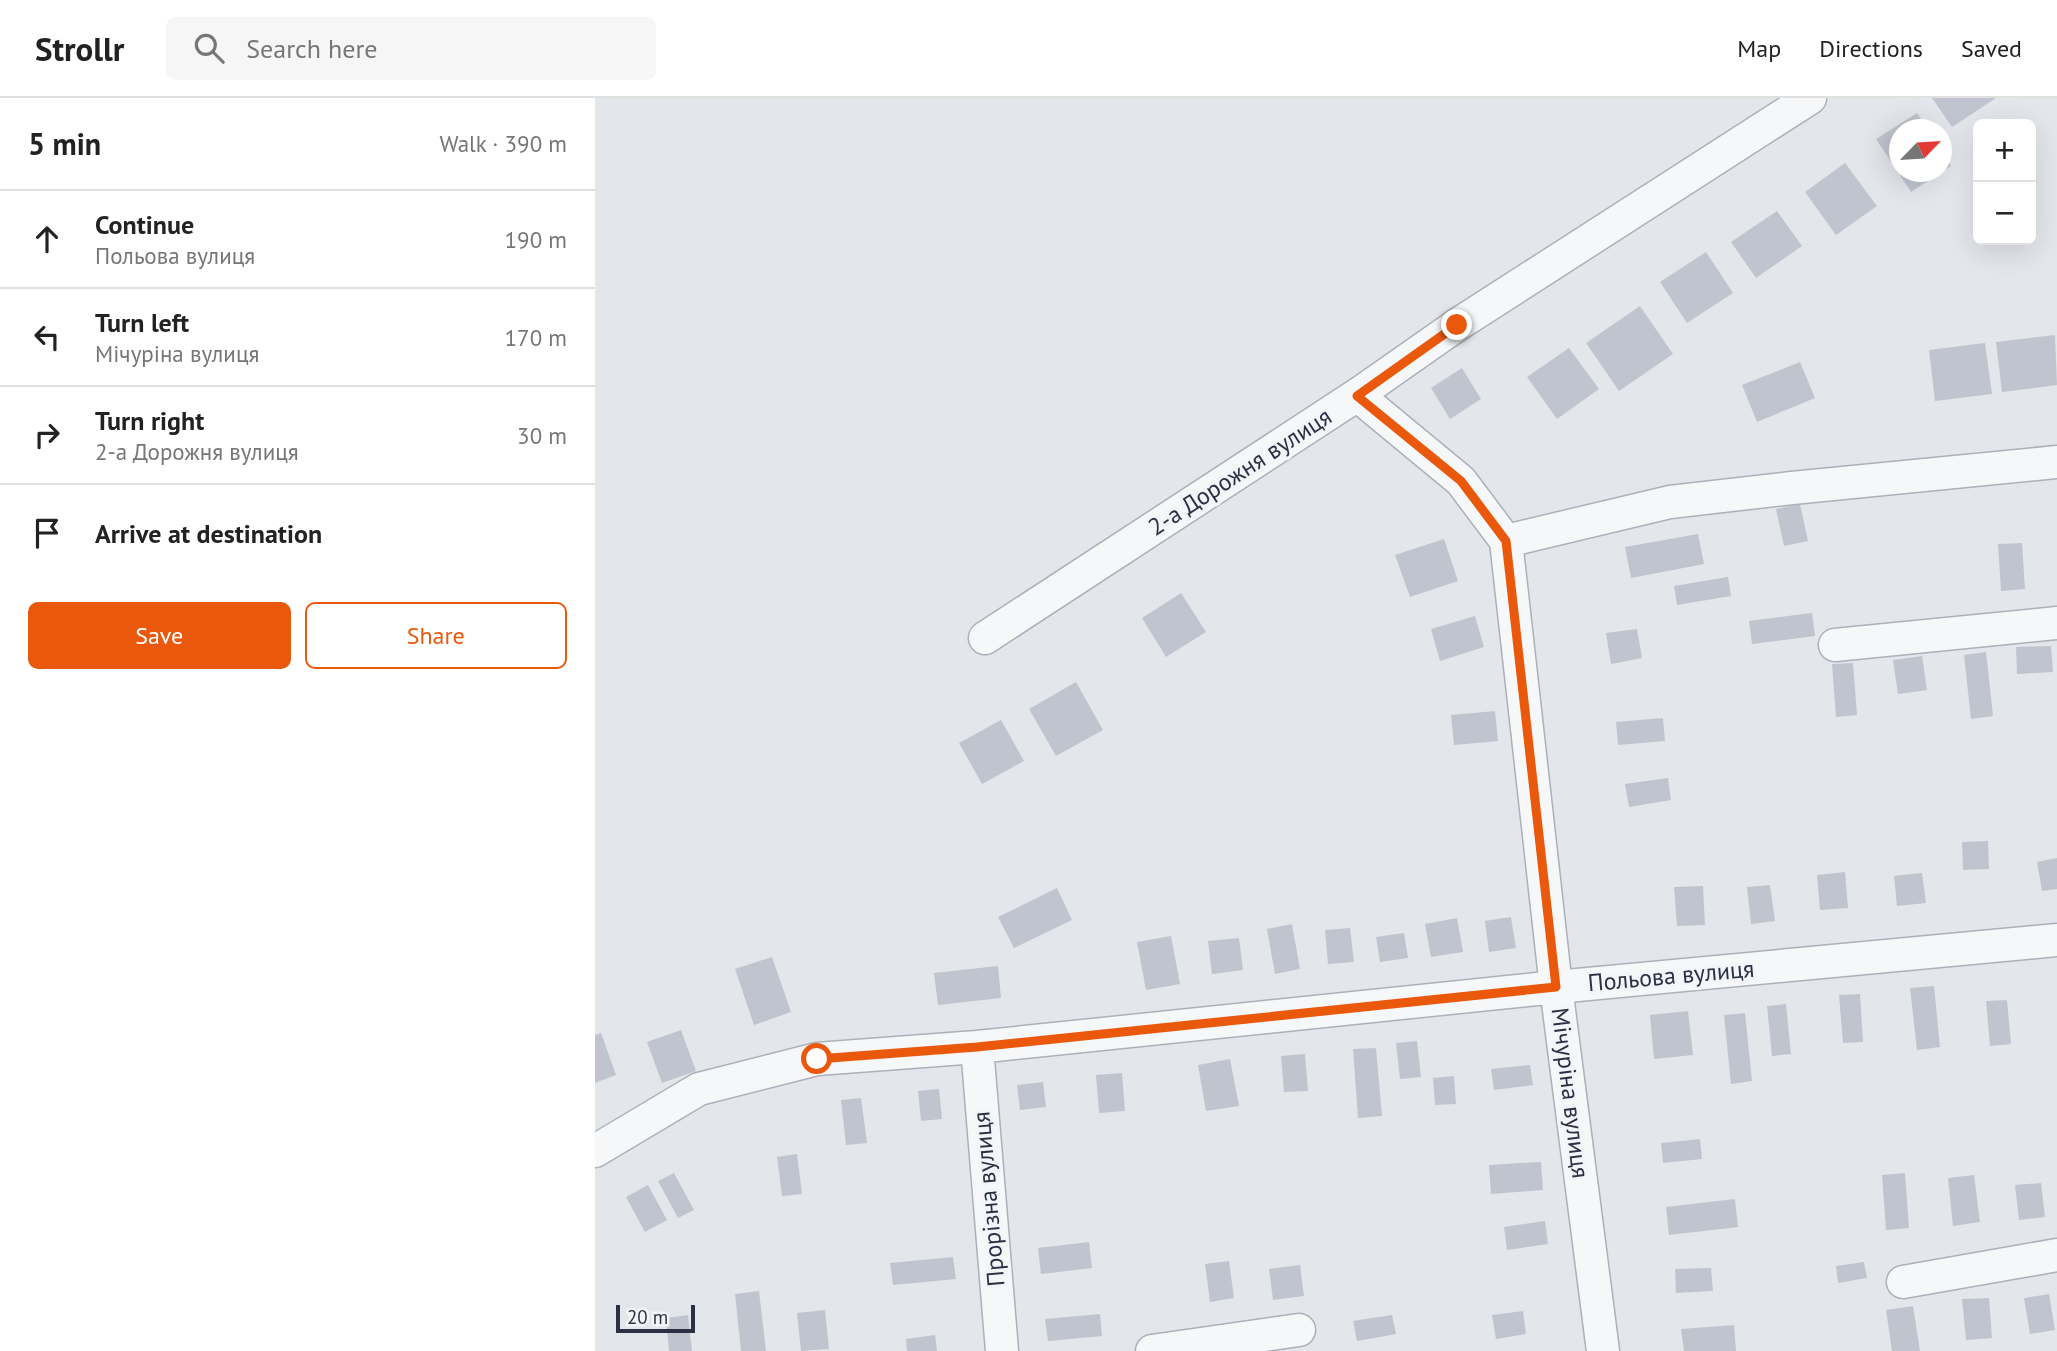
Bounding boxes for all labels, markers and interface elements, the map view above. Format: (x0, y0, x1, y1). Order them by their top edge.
search box (166, 17, 656, 80)
text: Strollr (35, 27, 124, 70)
icon: search (190, 29, 228, 67)
text: Search here (246, 32, 377, 65)
text: Map (1737, 33, 1781, 64)
text: Directions (1819, 33, 1923, 64)
text: Saved (1961, 33, 2022, 64)
north arrow (1889, 119, 1952, 182)
map controls (1973, 119, 2036, 245)
button: + (1973, 119, 2036, 182)
text: 5 min (28, 124, 101, 163)
text: Walk · 390 m (440, 129, 567, 158)
button: − (1973, 182, 2036, 245)
text: Continue (95, 208, 194, 241)
icon: ahead (28, 220, 66, 258)
text: 190 m (505, 225, 567, 254)
text: Польова вулиця (95, 241, 255, 270)
text: Turn left (95, 306, 189, 339)
route end (1441, 309, 1472, 340)
icon: left (28, 318, 66, 356)
text: 170 m (505, 323, 567, 352)
text: Мічуріна вулиця (95, 339, 259, 368)
street label: 2-а Дорожня вулиця (1142, 401, 1337, 542)
text: Turn right (95, 404, 204, 437)
icon: right (28, 416, 66, 454)
text: 30 m (517, 421, 567, 450)
text: 2-а Дорожня вулиця (95, 437, 299, 466)
icon: arrive (28, 514, 66, 552)
text: Arrive at destination (95, 517, 322, 550)
button: Save (28, 602, 291, 669)
button: Share (305, 602, 567, 669)
street label: Польова вулиця (1586, 953, 1756, 998)
street label: Мічуріна вулиця (1545, 1006, 1596, 1180)
route start (801, 1043, 832, 1074)
street label: Прорізна вулиця (965, 1110, 1012, 1288)
scale bar (616, 1302, 695, 1334)
text: 20 m (627, 1305, 668, 1329)

